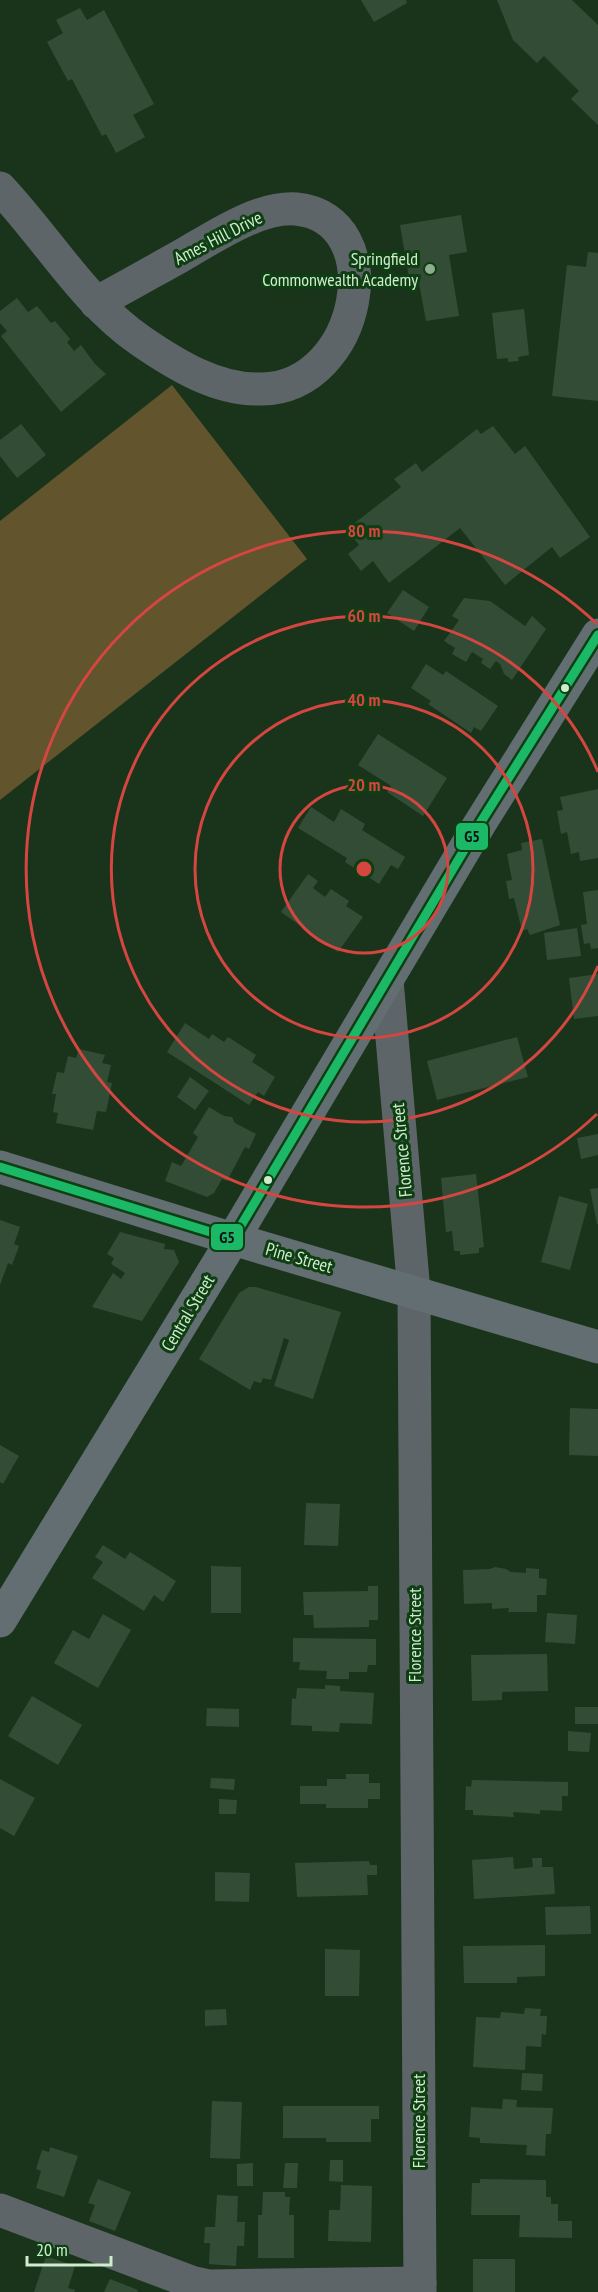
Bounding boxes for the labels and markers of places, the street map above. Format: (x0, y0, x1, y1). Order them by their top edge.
place label: Springfield Commonwealth Academy (262, 247, 418, 291)
marker: Springfield Commonwealth Academy (423, 262, 437, 276)
unlabelled marker (559, 682, 571, 694)
centre of rings (354, 859, 374, 879)
unlabelled marker (262, 1174, 274, 1186)

